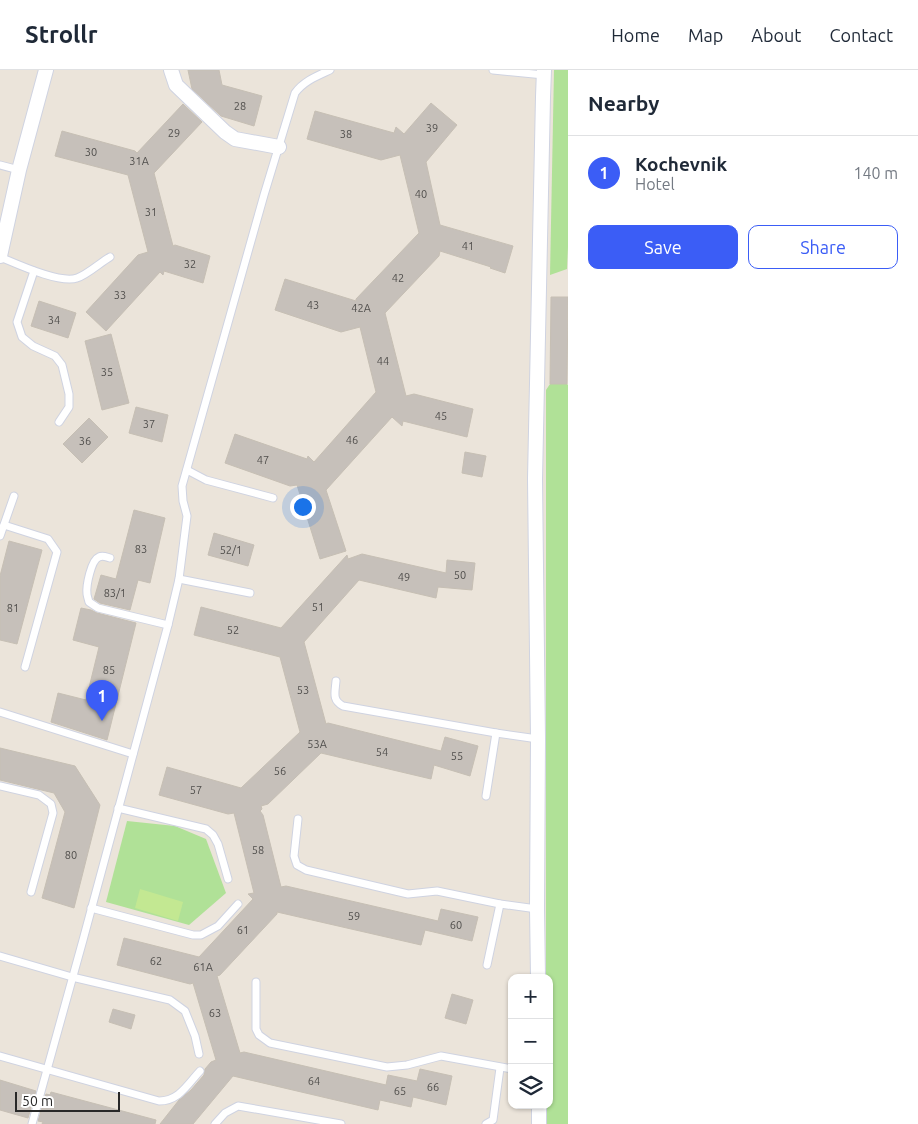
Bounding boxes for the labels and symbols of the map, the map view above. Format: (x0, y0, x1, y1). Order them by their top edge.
house number: 28 (234, 100, 246, 112)
house number: 39 (426, 122, 438, 134)
house number: 29 (168, 127, 180, 139)
house number: 38 (340, 128, 352, 140)
house number: 30 (85, 146, 97, 158)
house number: 31А (129, 155, 150, 167)
house number: 40 (415, 188, 427, 200)
house number: 31 (145, 206, 157, 218)
house number: 41 (462, 240, 474, 252)
house number: 32 (184, 258, 196, 270)
house number: 42 (392, 272, 404, 284)
house number: 33 (114, 289, 126, 301)
house number: 43 (307, 299, 319, 311)
house number: 42А (351, 302, 372, 314)
house number: 34 (48, 314, 60, 326)
house number: 44 (377, 355, 389, 367)
house number: 35 (101, 366, 113, 378)
house number: 45 (435, 410, 447, 422)
house number: 37 (143, 418, 155, 430)
house number: 46 (346, 434, 358, 446)
house number: 36 (79, 435, 91, 447)
house number: 47 (257, 454, 269, 466)
your location (290, 494, 316, 520)
house number: 83 (135, 543, 147, 555)
house number: 52/1 (220, 544, 242, 556)
house number: 50 (454, 569, 466, 581)
house number: 49 (398, 571, 410, 583)
house number: 83/1 (104, 587, 126, 599)
house number: 51 (312, 601, 324, 613)
house number: 81 (7, 602, 19, 614)
house number: 52 (227, 624, 239, 636)
house number: 85 (103, 664, 115, 676)
pin: 1 (86, 680, 118, 721)
house number: 53 (297, 684, 309, 696)
house number: 53А (307, 738, 328, 750)
house number: 54 (376, 746, 388, 758)
house number: 55 (451, 750, 463, 762)
house number: 56 (274, 765, 286, 777)
house number: 57 (190, 784, 202, 796)
house number: 58 (252, 844, 264, 856)
house number: 80 (65, 849, 77, 861)
house number: 59 (348, 910, 360, 922)
house number: 60 (450, 919, 462, 931)
house number: 61 (237, 924, 249, 936)
house number: 62 (150, 955, 162, 967)
house number: 61А (193, 961, 214, 973)
house number: 63 (209, 1007, 221, 1019)
house number: 64 (308, 1075, 320, 1087)
house number: 66 (427, 1081, 439, 1093)
house number: 65 (394, 1085, 406, 1097)
scale bar (15, 1089, 120, 1112)

